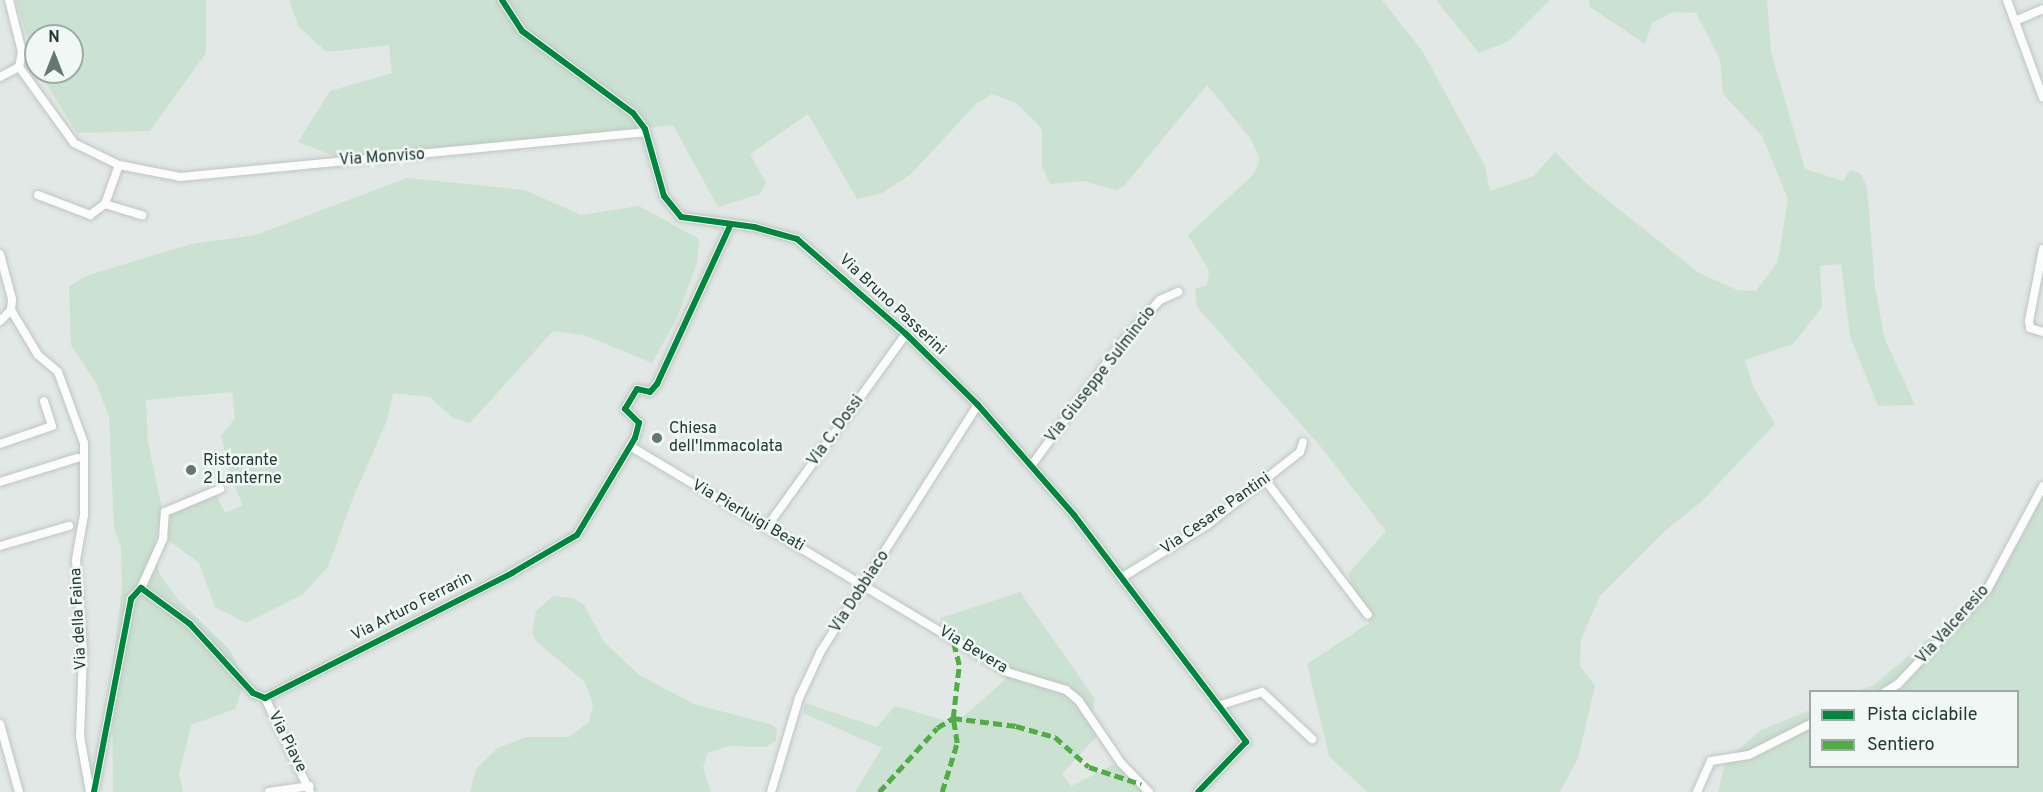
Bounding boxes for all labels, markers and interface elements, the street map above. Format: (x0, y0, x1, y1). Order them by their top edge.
north arrow (24, 24, 84, 84)
text: N (48, 28, 60, 48)
street label: Via Monviso (338, 145, 426, 171)
street label: Via Bruno Passerini (834, 250, 950, 360)
street label: Via Giuseppe Sulmincio (1042, 303, 1160, 447)
street label: Via C. Dossi (804, 392, 868, 470)
place label: Chiesa dell'Immacolata (669, 419, 783, 457)
marker: Chiesa dell'Immacolata (650, 431, 664, 445)
place label: Ristorante 2 Lanterne (203, 451, 282, 489)
marker: Ristorante 2 Lanterne (184, 463, 198, 477)
street label: Via Cesare Pantini (1157, 469, 1275, 559)
street label: Via Pierluigi Beati (688, 476, 808, 556)
street label: Via Dobbiaco (826, 547, 894, 637)
street label: Via della Faina (67, 567, 91, 671)
street label: Via Arturo Ferrarin (348, 568, 476, 646)
street label: Via Valceresio (1912, 581, 1994, 669)
street label: Via Bevera (935, 622, 1011, 678)
legend (1809, 690, 2019, 768)
text: Pista ciclabile (1867, 704, 1977, 727)
street label: Via Piave (263, 708, 311, 776)
text: Sentiero (1867, 734, 1935, 757)

